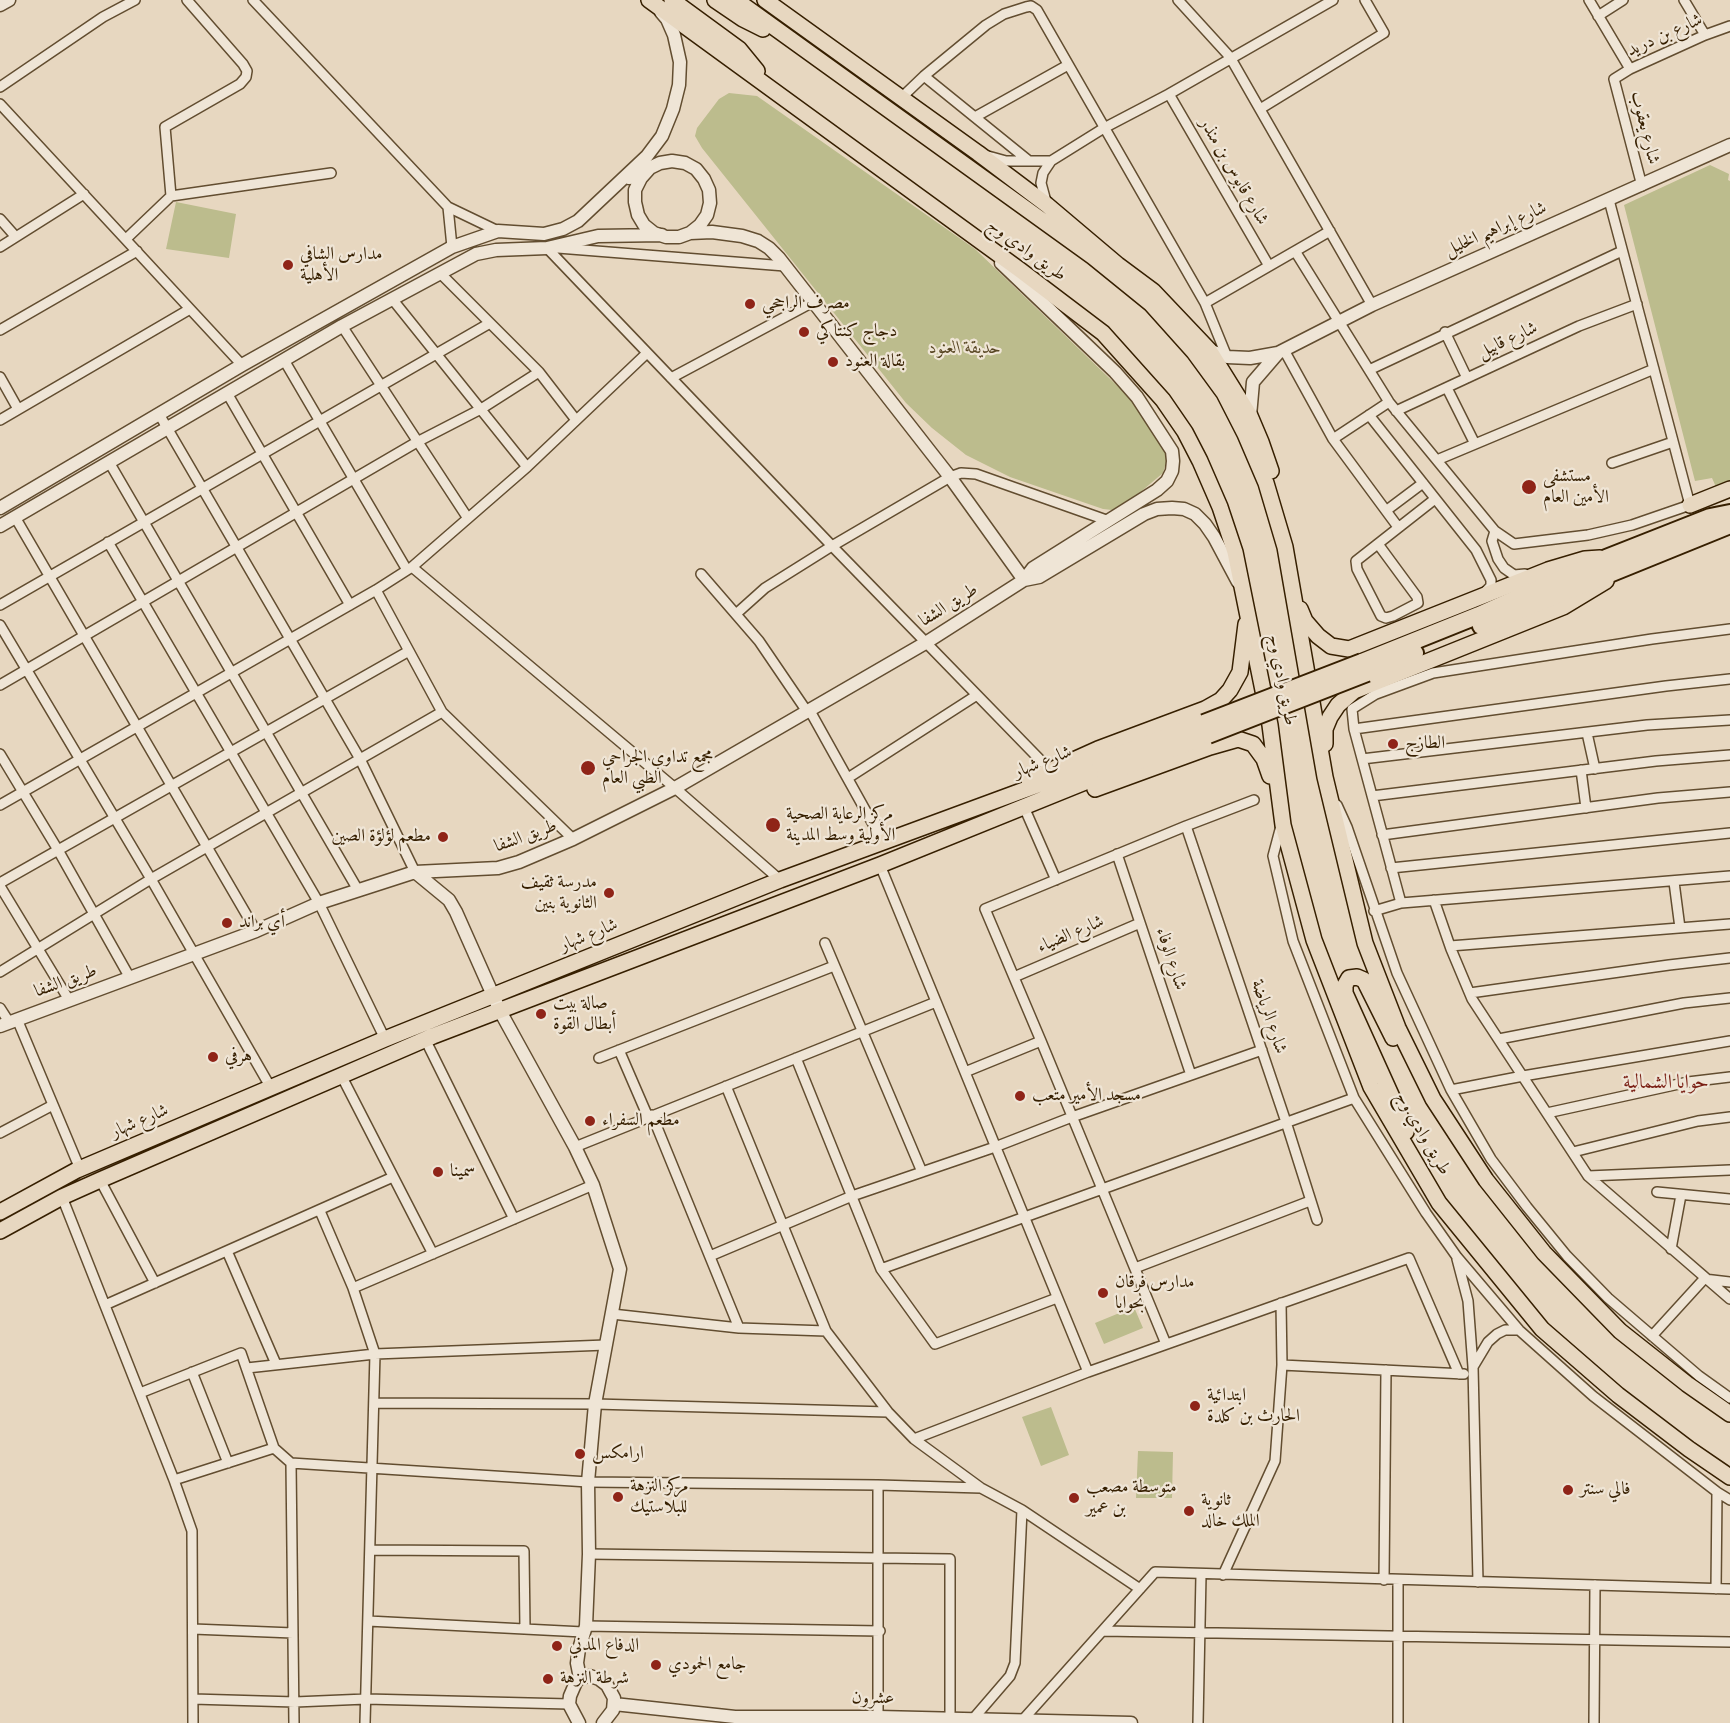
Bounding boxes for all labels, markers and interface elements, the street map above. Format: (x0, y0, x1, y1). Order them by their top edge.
street label: شارع بن دريد (1624, 10, 1706, 62)
street label: شارع يعقوب (1624, 89, 1664, 167)
street label: شارع قابوس بن منذر (1194, 115, 1272, 229)
street label: شارع إبراهيم الخليل (1442, 198, 1550, 262)
street label: طريق وادي وج (982, 215, 1070, 287)
place label: مدارس الشافي الأهلية (300, 244, 382, 286)
marker: مدارس الشافي الأهلية (281, 258, 295, 272)
place label: مصرف الراجحي (762, 293, 850, 315)
marker: مصرف الراجحي (743, 297, 757, 311)
street label: شارع قابيل (1475, 318, 1541, 364)
place label: دجاج كنتاكي (816, 321, 897, 343)
marker: دجاج كنتاكي (797, 325, 811, 339)
park label: حديقة العنود (929, 338, 1001, 360)
place label: بقالة العنود (845, 351, 905, 373)
marker: بقالة العنود (826, 355, 840, 369)
place label: مستشفى الأمين العام (1543, 466, 1609, 508)
marker: مستشفى الأمين العام (1520, 478, 1538, 496)
street label: طريق الشفا (916, 580, 982, 632)
street label: طريق وادي وج (1262, 633, 1300, 727)
place label: الطازج (1405, 733, 1445, 755)
marker: الطازج (1386, 737, 1400, 751)
street label: شارع شهار (1011, 742, 1075, 784)
place label: مجمع تداوي الجراحي الطبي العام (602, 747, 713, 789)
marker: مجمع تداوي الجراحي الطبي العام (579, 759, 597, 777)
place label: مركز الرعاية الصحية الأولية وسط المدينة (786, 804, 895, 846)
street label: طريق الشفا (492, 816, 560, 858)
marker: مركز الرعاية الصحية الأولية وسط المدينة (764, 816, 782, 834)
place label: مطعم لؤلؤة الصين (331, 826, 431, 848)
marker: مطعم لؤلؤة الصين (436, 830, 450, 844)
place label: مدرسة ثقيف الثانوية بنين (521, 872, 597, 914)
marker: مدرسة ثقيف الثانوية بنين (602, 886, 616, 900)
street label: شارع الضياء (1034, 911, 1108, 959)
place label: أي براند (239, 912, 285, 934)
street label: شارع شهار (557, 915, 621, 957)
marker: أي براند (220, 916, 234, 930)
street label: شارع الوفاء (1150, 925, 1190, 993)
street label: طريق الشفا (32, 961, 100, 1003)
street label: شارع الرياضة (1245, 977, 1291, 1057)
place label: صالة بيت أبطال القوة (553, 993, 616, 1036)
marker: صالة بيت أبطال القوة (534, 1007, 548, 1021)
place label: هرفي (225, 1046, 252, 1068)
marker: هرفي (206, 1050, 220, 1064)
district label: حوايا الشمالية (1623, 1072, 1709, 1096)
place label: مسجد الأمير متعب (1032, 1085, 1141, 1107)
marker: مسجد الأمير متعب (1013, 1089, 1027, 1103)
street label: طريق وادي وج (1390, 1089, 1454, 1179)
street label: شارع شهار (108, 1100, 172, 1144)
place label: مطعم السفراء (602, 1110, 680, 1132)
marker: مطعم السفراء (583, 1114, 597, 1128)
place label: سمينا (450, 1161, 475, 1183)
marker: سمينا (431, 1165, 445, 1179)
place label: مدارس فرقان بحوايا (1115, 1272, 1194, 1314)
marker: مدارس فرقان بحوايا (1096, 1286, 1110, 1300)
place label: ابتدائية الحارث بن كلدة (1207, 1385, 1300, 1428)
marker: ابتدائية الحارث بن كلدة (1188, 1399, 1202, 1413)
place label: ارامكس (592, 1443, 644, 1465)
marker: ارامكس (573, 1447, 587, 1461)
place label: مركز النزهة للبلاستيك (630, 1476, 689, 1518)
place label: متوسطة مصعب بن عمير (1086, 1477, 1177, 1520)
place label: فالي سنتر (1580, 1479, 1631, 1501)
marker: فالي سنتر (1561, 1483, 1575, 1497)
marker: مركز النزهة للبلاستيك (611, 1490, 625, 1504)
place label: ثانوية الملك خالد (1201, 1490, 1260, 1532)
marker: متوسطة مصعب بن عمير (1067, 1491, 1081, 1505)
marker: ثانوية الملك خالد (1182, 1504, 1196, 1518)
place label: الدفاع المدني (569, 1635, 639, 1657)
marker: الدفاع المدني (550, 1639, 564, 1653)
place label: جامع الحمودي (668, 1654, 746, 1676)
marker: جامع الحمودي (649, 1658, 663, 1672)
place label: شرطة النزهة (560, 1668, 629, 1690)
marker: شرطة النزهة (541, 1672, 555, 1686)
street label: عشرون (852, 1688, 894, 1710)

